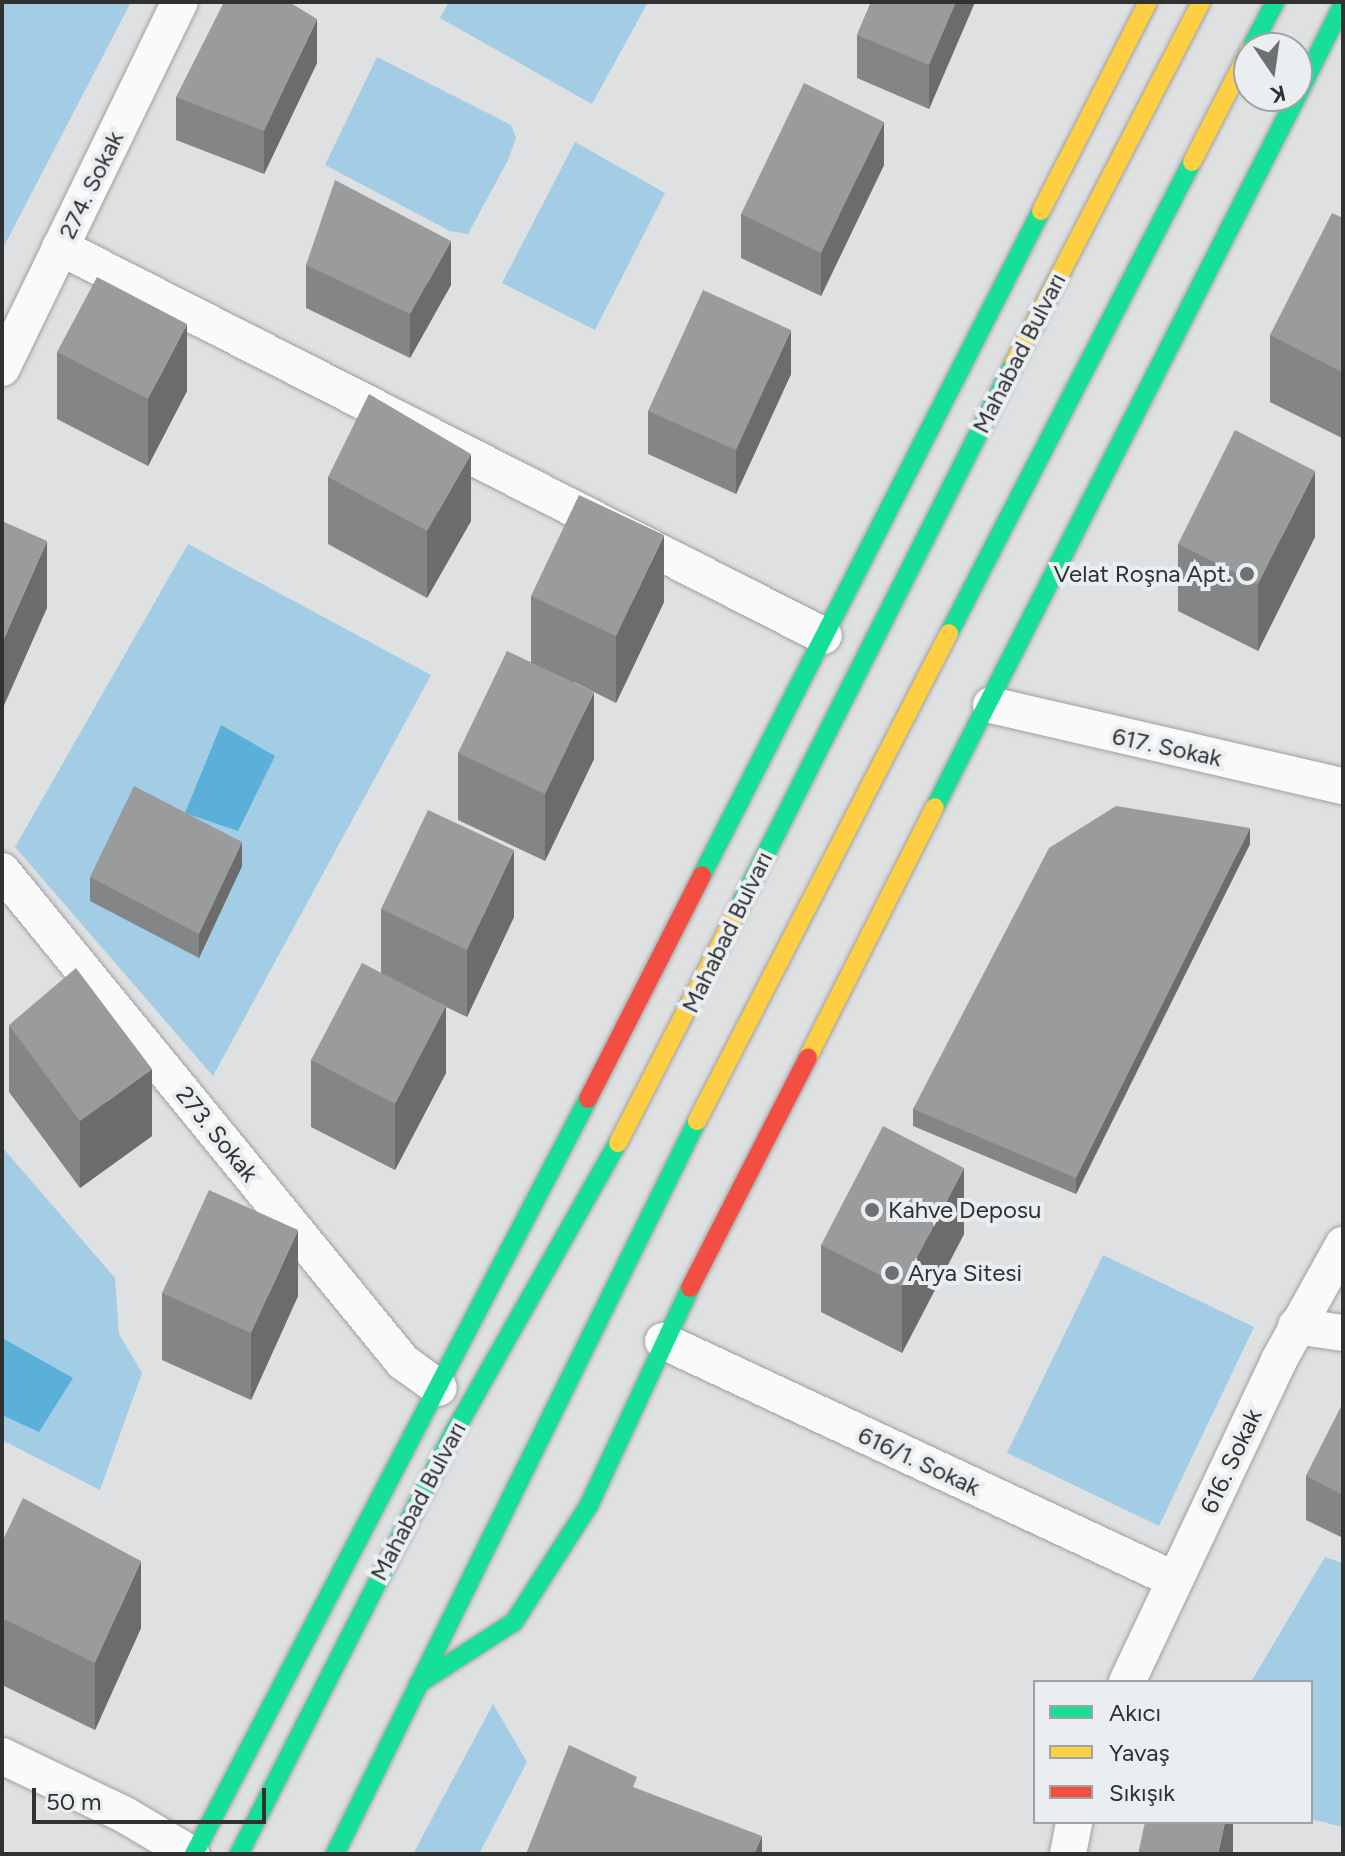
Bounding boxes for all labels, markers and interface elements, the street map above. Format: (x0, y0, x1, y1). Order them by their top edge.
north arrow (1233, 32, 1313, 112)
text: K (1268, 79, 1288, 109)
street label: 274. Sokak (53, 127, 129, 243)
street label: Mahabad Bulvarı (966, 268, 1072, 438)
place label: Velat Roşna Apt. (1053, 560, 1231, 588)
marker: Velat Roşna Apt. (1238, 565, 1256, 583)
street label: 617. Sokak (1110, 721, 1224, 773)
street label: Mahabad Bulvarı (675, 847, 779, 1017)
street label: 273. Sokak (170, 1081, 264, 1187)
place label: Kahve Deposu (888, 1196, 1041, 1224)
marker: Kahve Deposu (863, 1201, 881, 1219)
place label: Arya Sitesi (908, 1259, 1022, 1287)
marker: Arya Sitesi (883, 1264, 901, 1282)
street label: 616. Sokak (1194, 1404, 1268, 1518)
street label: Mahabad Bulvarı (364, 1417, 472, 1585)
street label: 616/1. Sokak (853, 1420, 985, 1502)
legend (1033, 1680, 1313, 1824)
text: Akıcı (1109, 1698, 1161, 1727)
text: Yavaş (1109, 1738, 1170, 1767)
scale bar (36, 1772, 270, 1822)
text: Sıkışık (1109, 1778, 1175, 1807)
text: 50 m (46, 1787, 102, 1816)

